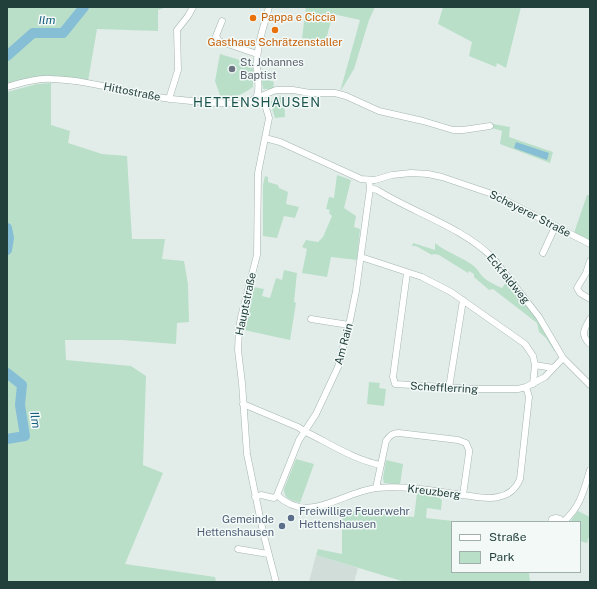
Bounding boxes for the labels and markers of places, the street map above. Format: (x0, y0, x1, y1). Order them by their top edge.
place label: Pappa e Ciccia (261, 11, 336, 25)
marker: Pappa e Ciccia (248, 13, 258, 23)
marker: Gasthaus Schrätzenstaller (270, 25, 280, 35)
place label: Gasthaus Schrätzenstaller (208, 36, 342, 50)
place label: St. Johannes Baptist (240, 56, 304, 82)
marker: St. Johannes Baptist (227, 64, 237, 74)
place label: Freiwillige Feuerwehr Hettenshausen (299, 505, 410, 531)
place label: Gemeinde Hettenshausen (197, 513, 274, 539)
marker: Freiwillige Feuerwehr Hettenshausen (286, 513, 296, 523)
marker: Gemeinde Hettenshausen (277, 521, 287, 531)

